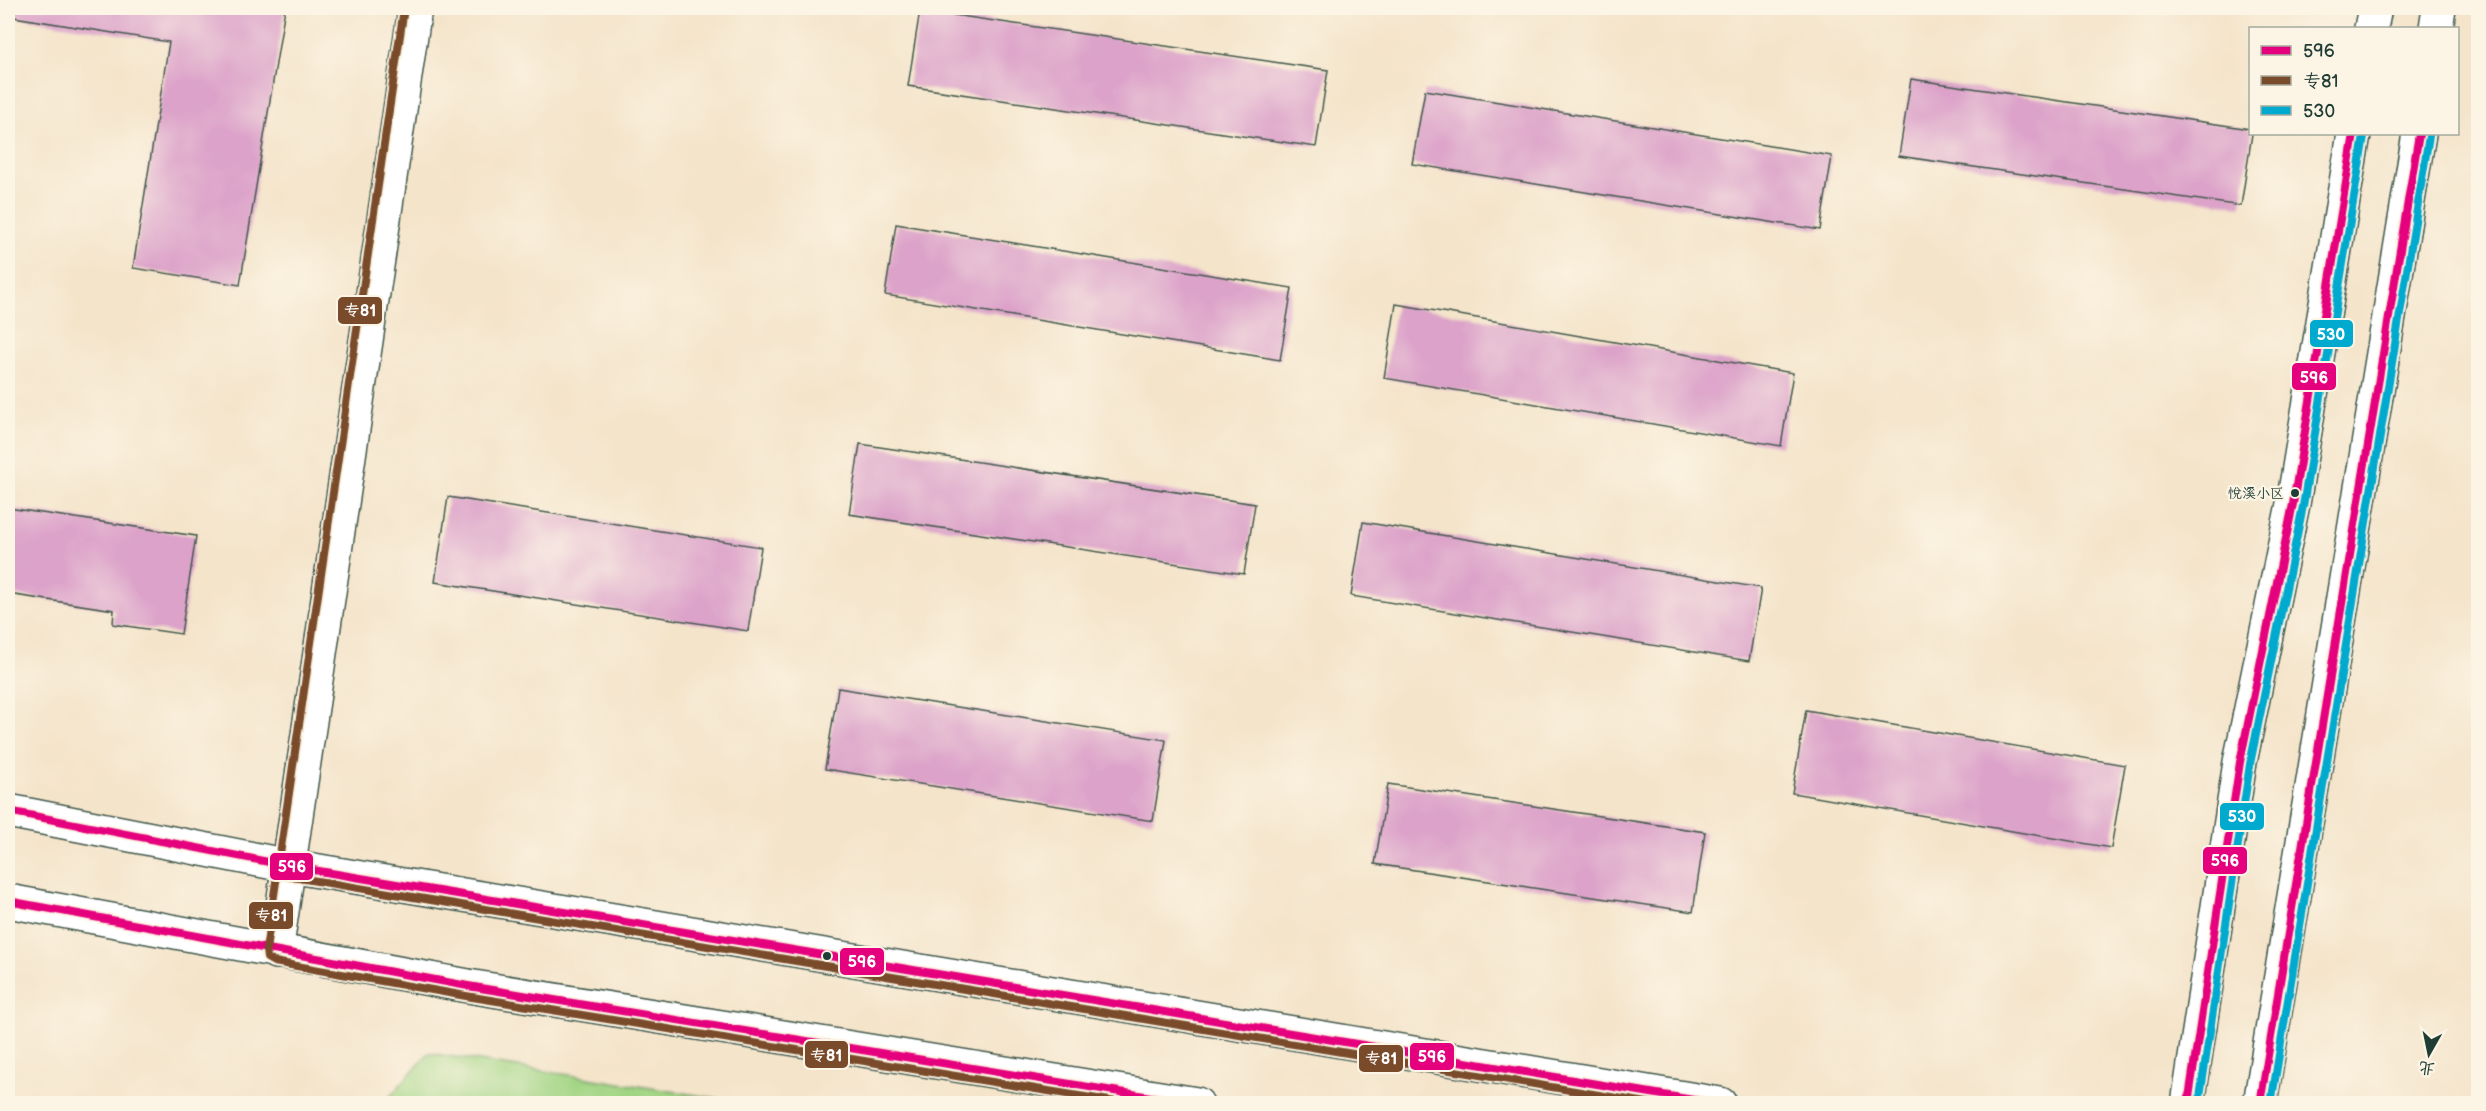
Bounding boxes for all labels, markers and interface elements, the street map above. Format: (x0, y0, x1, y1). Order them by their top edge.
legend (2249, 27, 2459, 135)
text: 596 (2303, 41, 2335, 62)
text: 专81 (2303, 71, 2338, 92)
text: 530 (2303, 101, 2335, 122)
line badge: 专81 (337, 296, 383, 325)
text: 专81 (344, 302, 376, 321)
line badge: 530 (2309, 319, 2354, 348)
text: 530 (2317, 326, 2345, 345)
line badge: 596 (2291, 362, 2337, 391)
text: 596 (2300, 369, 2328, 388)
place label: 悦溪小区 (2228, 485, 2284, 502)
marker: 悦溪小区 (2289, 487, 2301, 499)
line badge: 530 (2219, 802, 2265, 831)
text: 530 (2228, 808, 2256, 827)
line badge: 596 (2202, 846, 2248, 875)
line badge: 596 (269, 852, 314, 881)
text: 596 (2211, 852, 2239, 871)
text: 596 (278, 858, 306, 877)
line badge: 专81 (248, 901, 294, 930)
text: 专81 (255, 907, 287, 926)
line badge: 596 (839, 947, 885, 976)
unlabelled marker (821, 950, 833, 962)
text: 596 (848, 953, 876, 972)
north arrow (2399, 1024, 2459, 1084)
line badge: 专81 (804, 1040, 849, 1069)
line badge: 596 (1409, 1042, 1455, 1071)
line badge: 专81 (1358, 1044, 1404, 1073)
text: 专81 (810, 1047, 842, 1066)
text: 596 (1418, 1048, 1446, 1067)
text: 专81 (1365, 1050, 1397, 1069)
text: 北 (2417, 1057, 2436, 1078)

